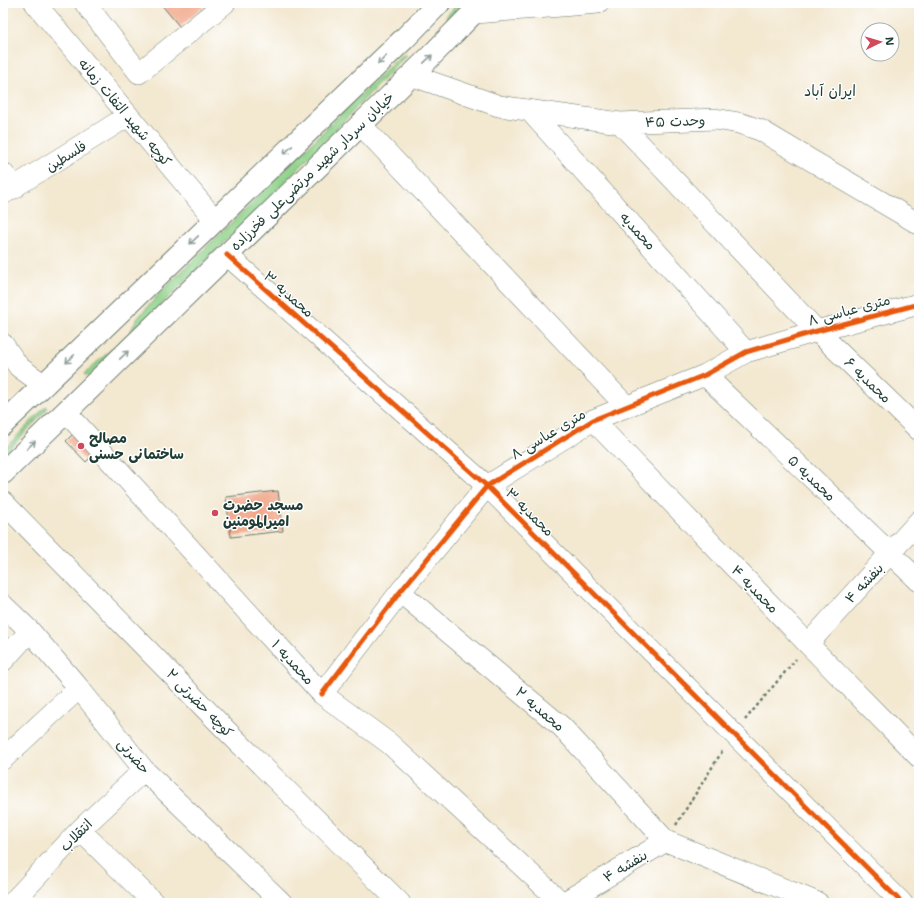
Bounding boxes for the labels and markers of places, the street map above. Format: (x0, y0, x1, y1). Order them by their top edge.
place label: مصالح ساختمانی حسنی (89, 429, 184, 463)
marker: مصالح ساختمانی حسنی (76, 441, 86, 451)
place label: مسجد حضرت امیرالمومنین (223, 496, 303, 530)
marker: مسجد حضرت امیرالمومنین (210, 508, 220, 518)

